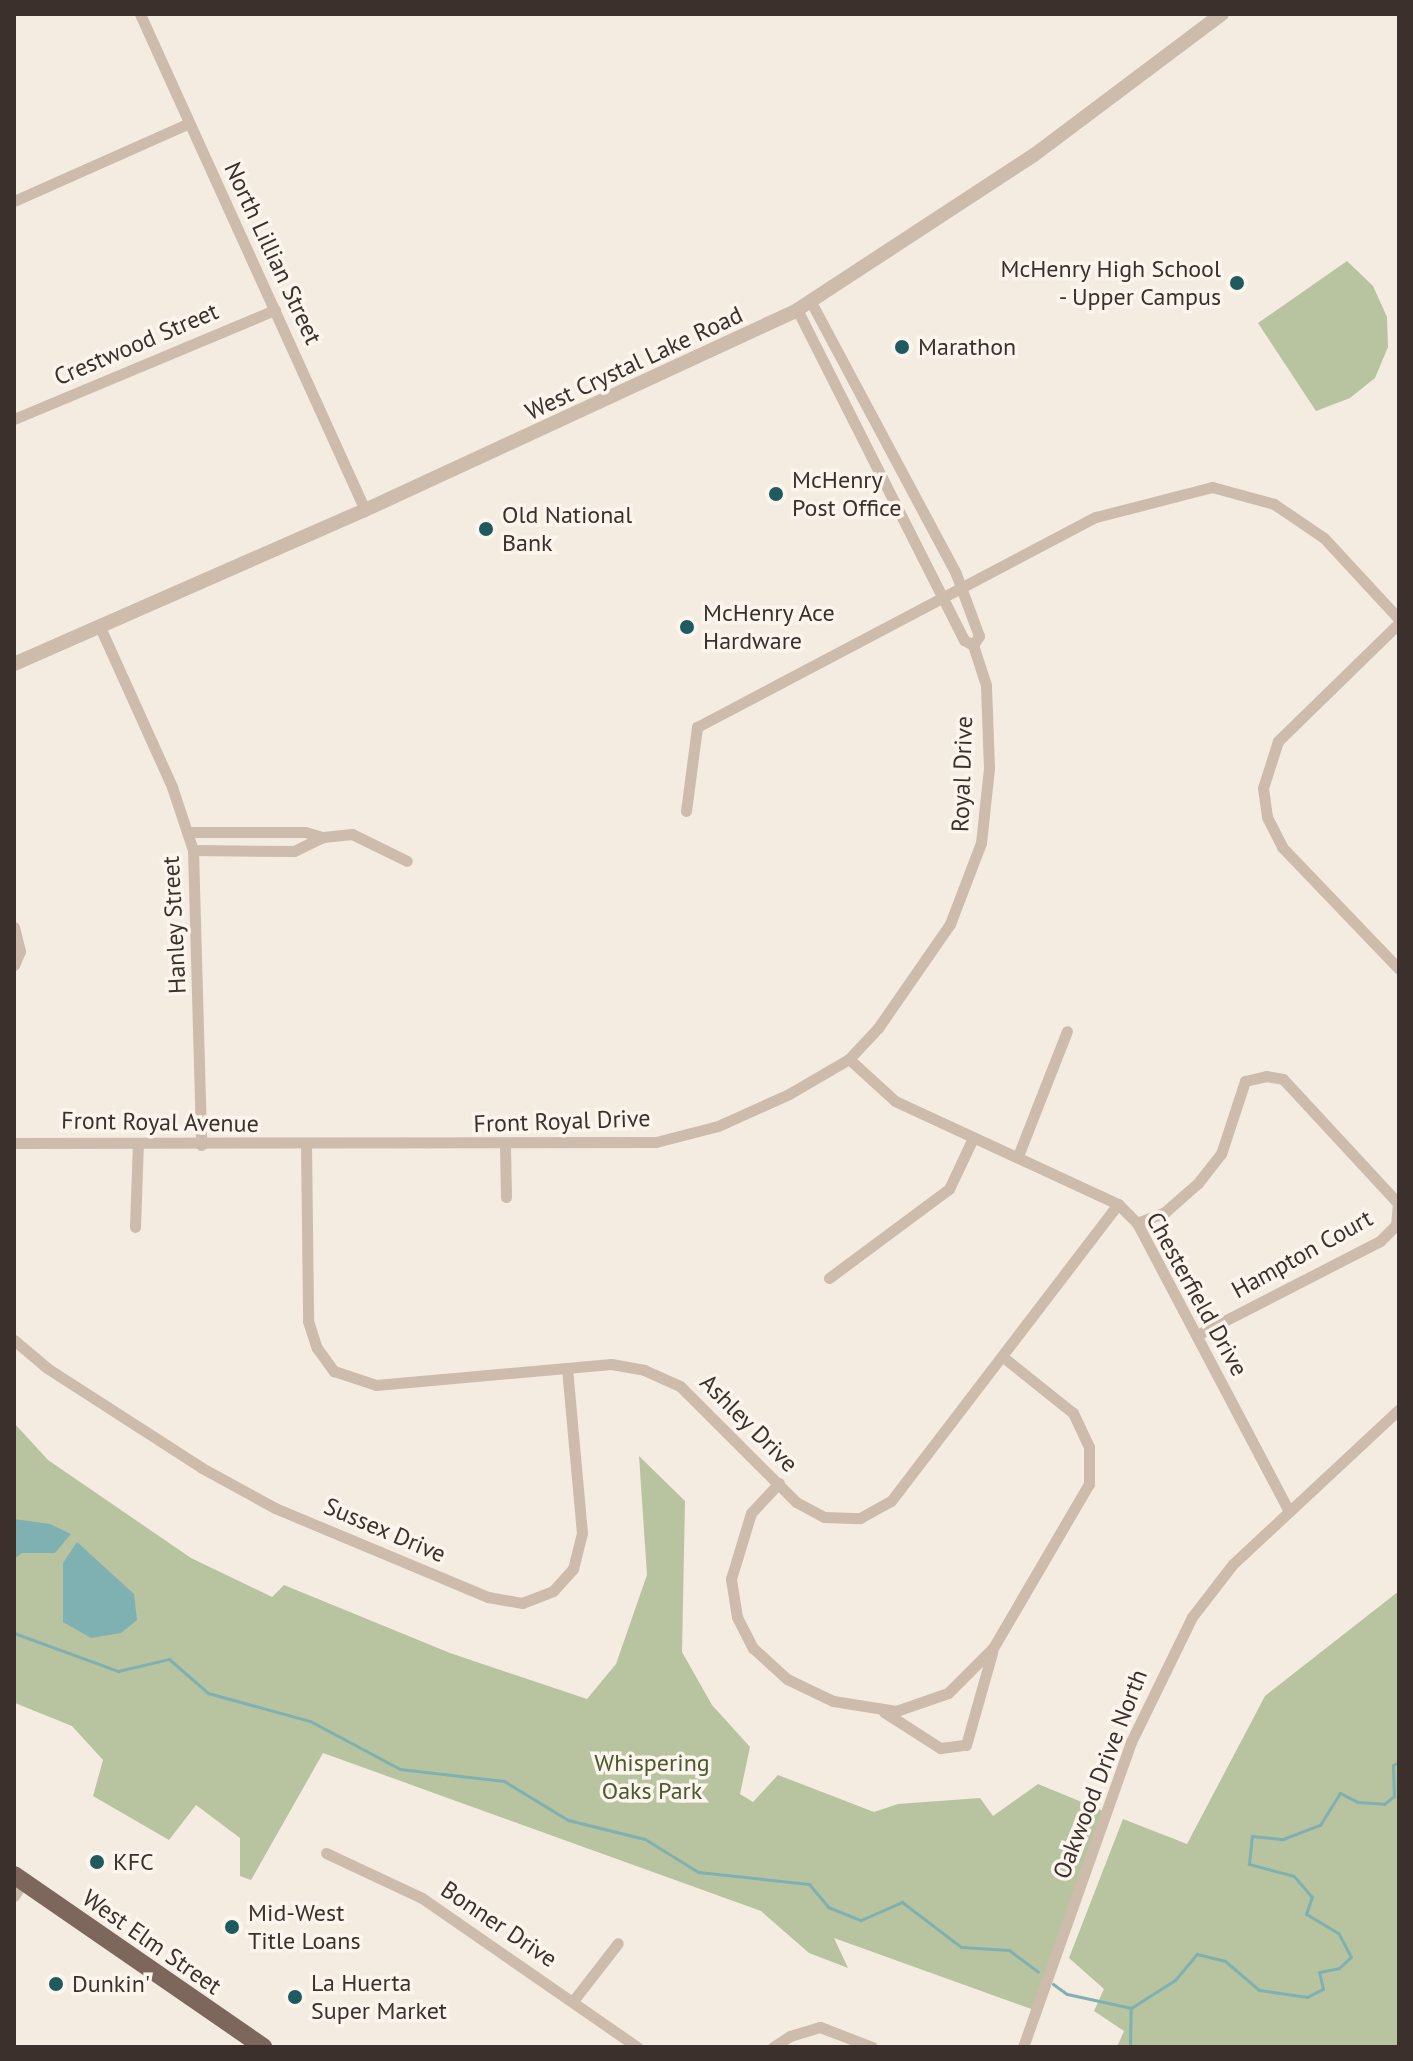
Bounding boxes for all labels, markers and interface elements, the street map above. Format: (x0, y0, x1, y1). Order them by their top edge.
street label: North Lillian Street (218, 157, 328, 349)
place label: McHenry High School - Upper Campus (1000, 255, 1221, 311)
marker: McHenry High School - Upper Campus (1228, 274, 1246, 292)
street label: Crestwood Street (50, 296, 222, 392)
street label: West Crystal Lake Road (521, 300, 747, 426)
place label: Marathon (918, 333, 1016, 361)
marker: Marathon (893, 338, 911, 356)
place label: McHenry Post Office (792, 466, 902, 522)
marker: McHenry Post Office (767, 485, 785, 503)
place label: Old National Bank (502, 501, 632, 557)
marker: Old National Bank (477, 520, 495, 538)
place label: McHenry Ace Hardware (703, 599, 836, 655)
marker: McHenry Ace Hardware (678, 618, 696, 636)
street label: Royal Drive (946, 716, 978, 832)
street label: Hanley Street (156, 855, 192, 995)
street label: Front Royal Drive (473, 1104, 651, 1138)
street label: Front Royal Avenue (61, 1106, 259, 1138)
street label: Hampton Court (1227, 1203, 1377, 1305)
street label: Chesterfield Drive (1140, 1207, 1254, 1381)
street label: Ashley Drive (694, 1368, 804, 1478)
street label: Sussex Drive (320, 1491, 450, 1569)
street label: Oakwood Drive North (1047, 1665, 1153, 1883)
park label: Whispering Oaks Park (594, 1749, 710, 1805)
place label: KFC (113, 1848, 154, 1876)
marker: KFC (88, 1853, 106, 1871)
street label: Bonner Drive (436, 1875, 562, 1973)
street label: West Elm Street (77, 1884, 227, 2000)
place label: Mid-West Title Loans (248, 1899, 360, 1955)
marker: Mid-West Title Loans (223, 1918, 241, 1936)
place label: La Huerta Super Market (311, 1969, 447, 2025)
place label: Dunkin' (72, 1970, 150, 1998)
marker: Dunkin' (47, 1975, 65, 1993)
marker: La Huerta Super Market (286, 1988, 304, 2006)

